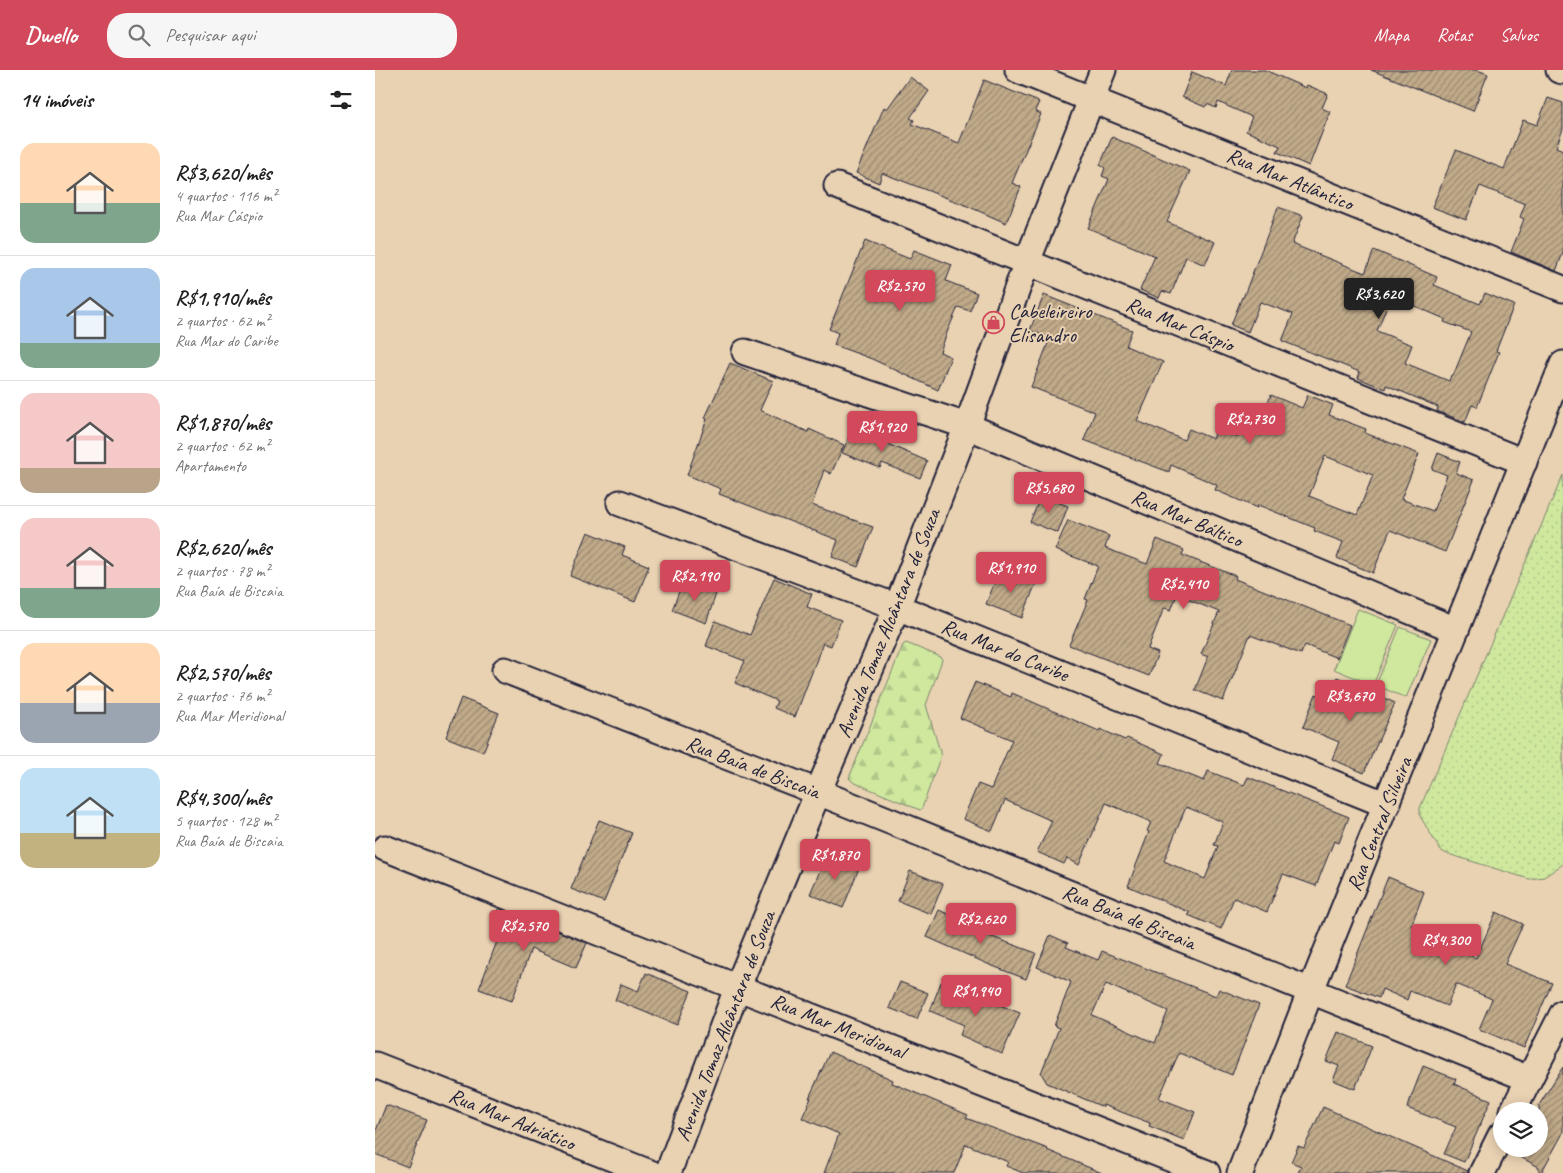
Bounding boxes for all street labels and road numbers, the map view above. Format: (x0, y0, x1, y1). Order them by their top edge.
street label: Rua Mar Atlântico (1223, 142, 1359, 217)
street label: Rua Mar Cáspio (1122, 291, 1240, 358)
street label: Rua Mar Báltico (1128, 483, 1249, 554)
street label: Avenida Tomaz Alcântara de Souza (830, 503, 947, 741)
street label: Rua Mar do Caribe (938, 613, 1074, 688)
street label: Rua Baía de Biscaia (682, 730, 826, 805)
street label: Rua Central Silveira (1340, 752, 1418, 895)
street label: Rua Baía de Biscaia (1059, 879, 1202, 956)
street label: Avenida Tomaz Alcântara de Souza (669, 905, 782, 1145)
street label: Rua Mar Meridional (767, 987, 912, 1066)
street label: Rua Mar Adriático (445, 1082, 581, 1157)

